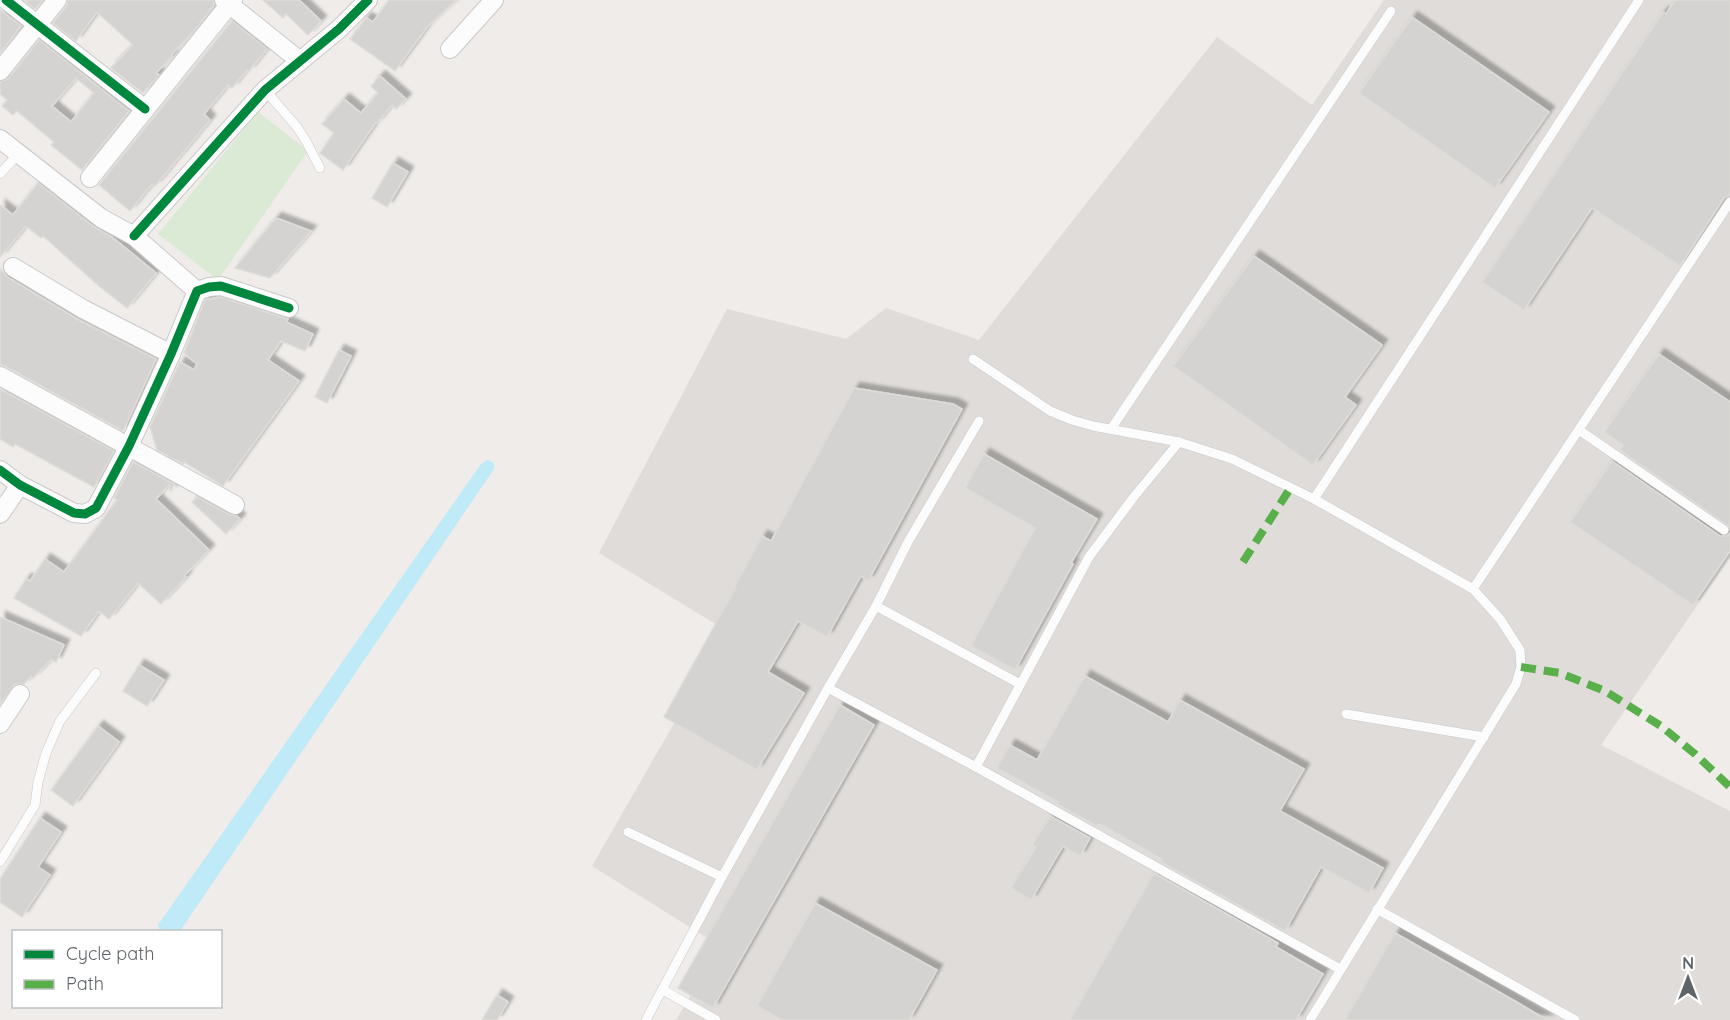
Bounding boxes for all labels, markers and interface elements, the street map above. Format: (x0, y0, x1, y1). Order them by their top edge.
legend (12, 930, 222, 1008)
text: Cycle path (66, 942, 154, 965)
north arrow (1658, 948, 1718, 1008)
text: N (1682, 953, 1694, 973)
text: Path (66, 972, 104, 995)

